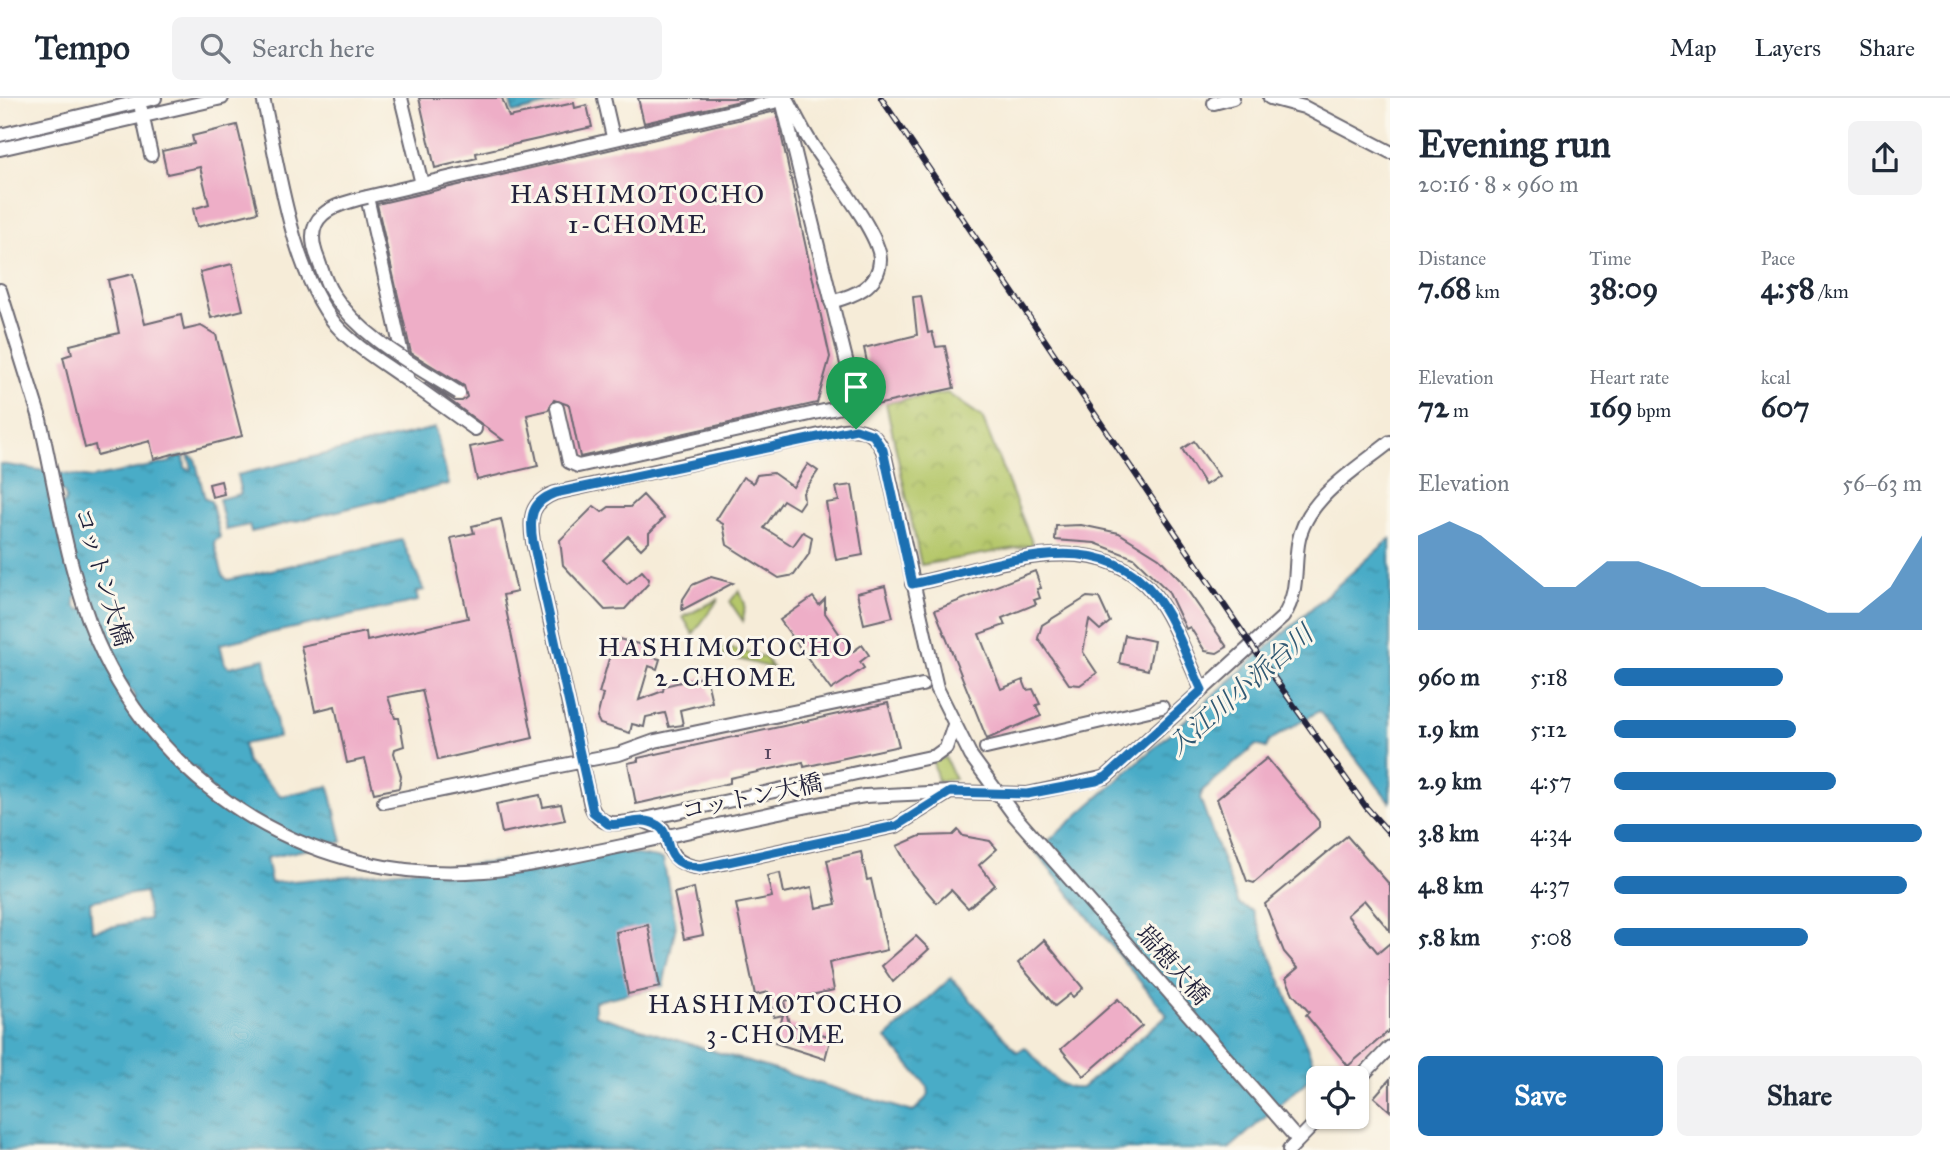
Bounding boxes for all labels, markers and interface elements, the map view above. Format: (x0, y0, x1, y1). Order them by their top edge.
search box (172, 17, 662, 80)
text: Tempo (35, 28, 130, 68)
icon: search (196, 29, 234, 67)
text: Search here (252, 32, 375, 64)
text: Map (1670, 33, 1717, 63)
text: Layers (1755, 33, 1821, 63)
text: Share (1859, 33, 1915, 63)
text: Evening run (1418, 121, 1611, 167)
button: share (1848, 121, 1922, 195)
text: 20:16 · 8 × 960 m (1418, 170, 1579, 198)
district label: HASHIMOTOCHO 1-CHOME (510, 178, 766, 240)
text: Distance (1418, 247, 1486, 270)
text: Time (1589, 247, 1631, 270)
text: Pace (1761, 247, 1795, 270)
text: 7.68 (1418, 270, 1471, 306)
text: 38:09 (1589, 270, 1658, 306)
text: 4:58 (1761, 270, 1815, 306)
text: km (1471, 280, 1500, 303)
text: /km (1815, 280, 1849, 303)
pin (826, 357, 886, 429)
text: Elevation (1418, 366, 1493, 389)
text: Heart rate (1589, 366, 1669, 389)
text: kcal (1761, 366, 1791, 389)
icon: arrive (837, 368, 875, 406)
text: 72 (1418, 389, 1449, 425)
text: 169 (1589, 389, 1633, 425)
text: 607 (1761, 389, 1810, 425)
text: m (1449, 399, 1469, 422)
text: bpm (1633, 399, 1671, 422)
text: Elevation (1418, 469, 1509, 497)
text: 56–63 m (1842, 469, 1922, 497)
street label: コットン大橋 (68, 504, 138, 650)
water label: 入江川小派台川 (1161, 616, 1321, 762)
district label: HASHIMOTOCHO 2-CHOME (598, 631, 854, 693)
text: 960 m (1418, 663, 1480, 691)
text: 5:18 (1530, 663, 1568, 691)
text: 1.9 km (1418, 715, 1479, 743)
text: 5:12 (1530, 715, 1567, 743)
house number: 1 (764, 739, 772, 765)
street label: コットン大橋 (679, 767, 825, 827)
text: 2.9 km (1418, 767, 1482, 795)
text: 4:57 (1530, 767, 1572, 795)
text: 3.8 km (1418, 819, 1479, 847)
text: 4:34 (1530, 819, 1571, 847)
text: 4.8 km (1418, 871, 1483, 899)
text: 4:37 (1530, 871, 1570, 899)
street label: 瑞穂大橋 (1130, 919, 1216, 1011)
text: 5.8 km (1418, 923, 1480, 951)
text: 5:08 (1530, 923, 1572, 951)
district label: HASHIMOTOCHO 3-CHOME (648, 988, 904, 1050)
button: Save (1418, 1056, 1663, 1136)
button: Share (1677, 1056, 1922, 1136)
map controls (1306, 1066, 1369, 1129)
button: locate (1306, 1066, 1369, 1129)

